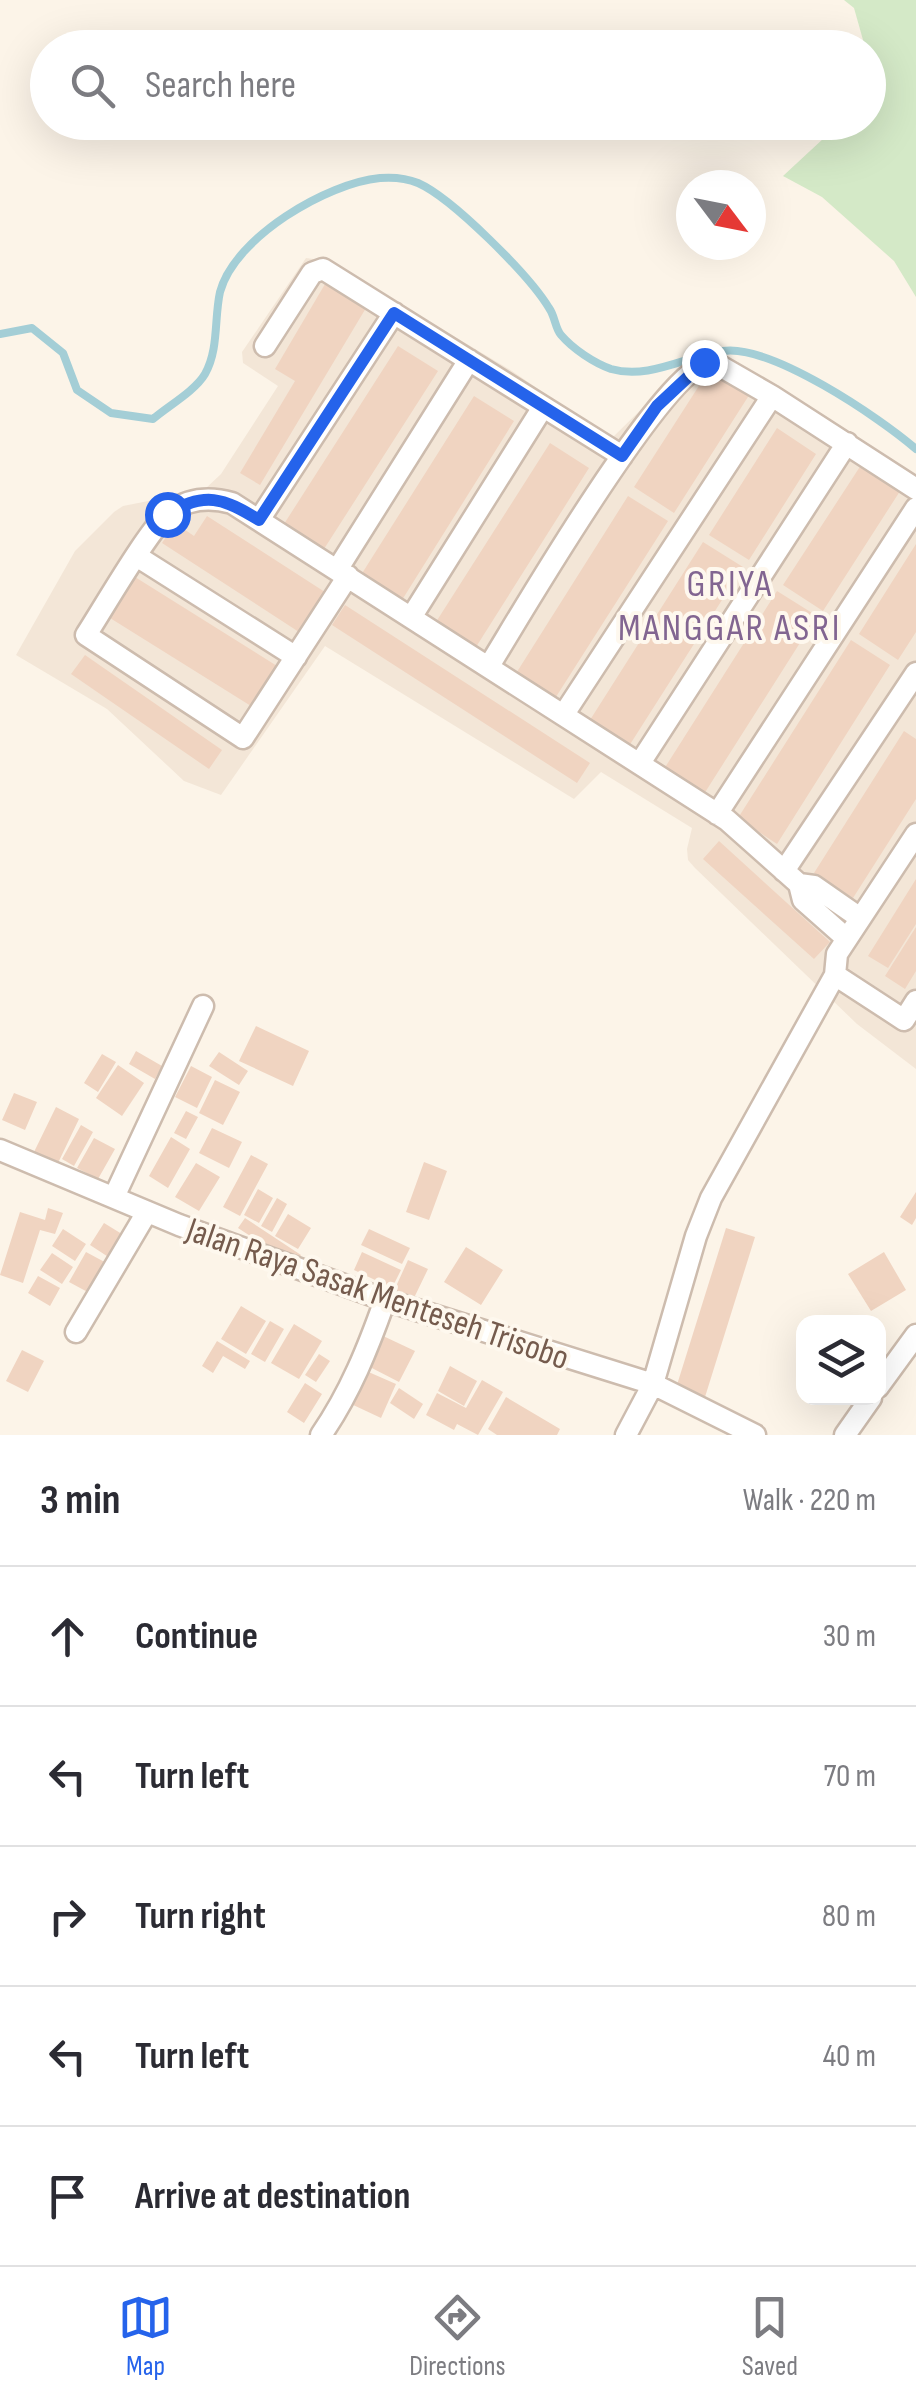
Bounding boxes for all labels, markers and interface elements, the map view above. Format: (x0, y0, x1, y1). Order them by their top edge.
search box (30, 30, 886, 140)
icon: search (65, 58, 120, 113)
text: Search here (145, 63, 296, 108)
north arrow (676, 170, 766, 260)
route end (682, 340, 728, 386)
route start (145, 492, 191, 538)
district label: GRIYA MANGGAR ASRI (618, 562, 842, 651)
street label: Jalan Raya Sasak Menteseh Trisobo (180, 1208, 574, 1380)
map controls (796, 1315, 886, 1405)
button: layers (796, 1315, 886, 1405)
text: 3 min (40, 1475, 120, 1526)
text: Walk · 220 m (743, 1481, 876, 1520)
icon: ahead (40, 1609, 95, 1664)
text: Continue (135, 1614, 258, 1659)
text: 30 m (823, 1617, 876, 1656)
icon: left (40, 1749, 95, 1804)
text: Turn left (135, 1754, 249, 1799)
text: 70 m (823, 1757, 876, 1796)
icon: right (40, 1889, 95, 1944)
text: Turn right (135, 1894, 266, 1939)
text: 80 m (822, 1897, 876, 1936)
icon: left (40, 2029, 95, 2084)
text: Turn left (135, 2034, 249, 2079)
text: 40 m (823, 2037, 876, 2076)
icon: arrive (40, 2169, 95, 2224)
text: Arrive at destination (135, 2174, 410, 2219)
tab: Map (118, 2290, 173, 2383)
tab: Directions (409, 2290, 506, 2383)
tab: Saved (742, 2290, 798, 2383)

